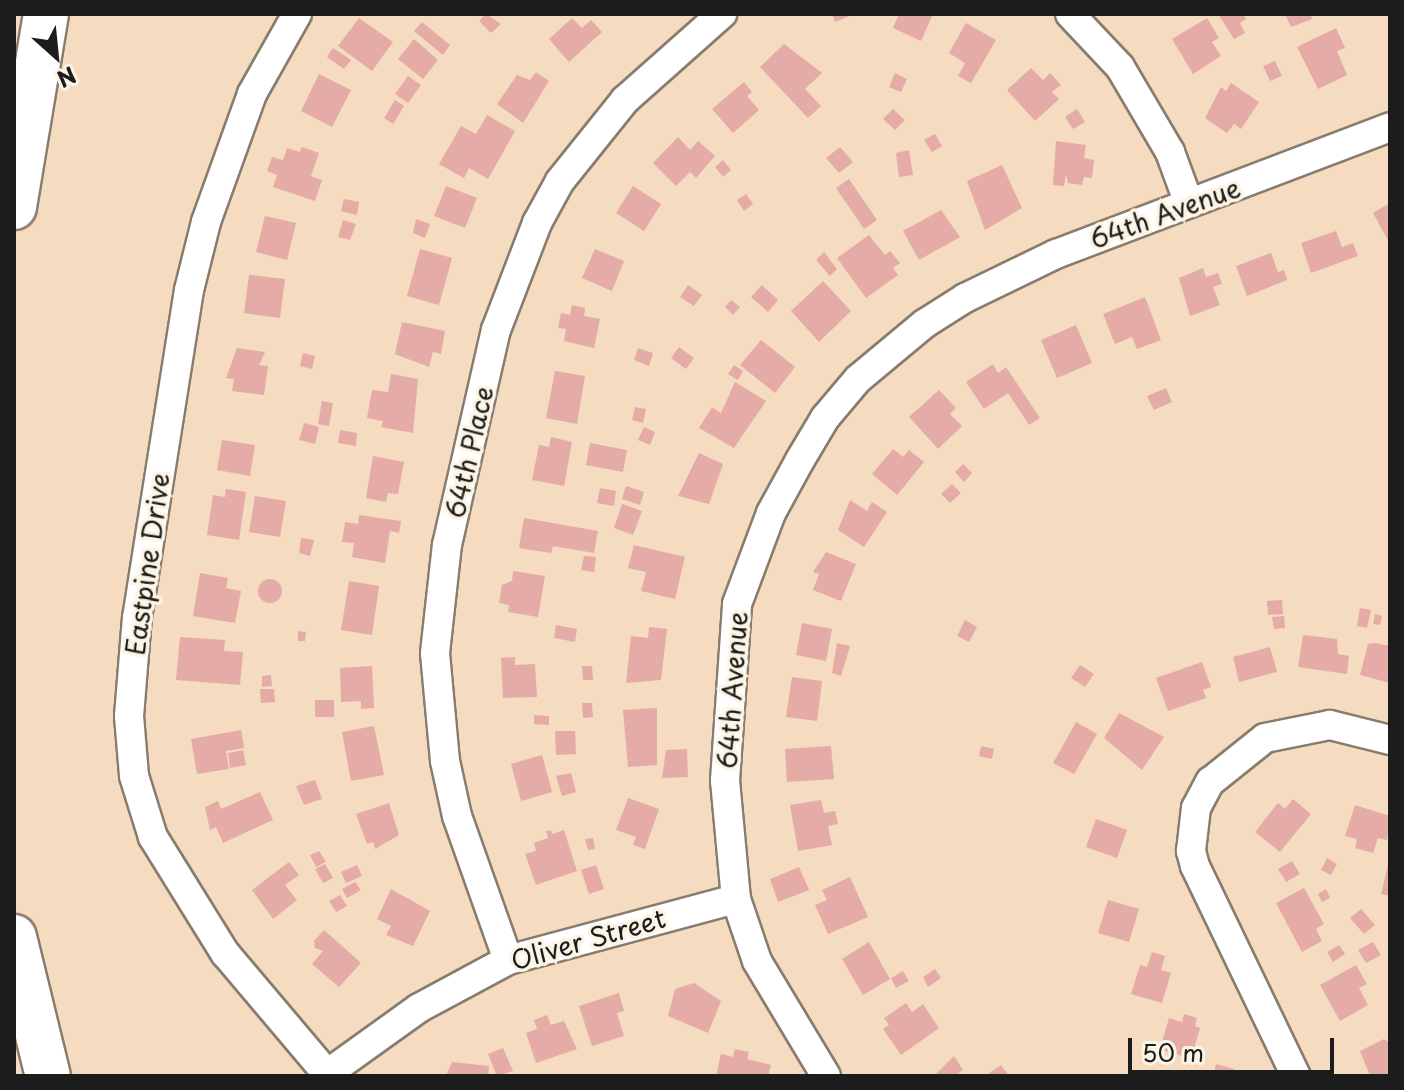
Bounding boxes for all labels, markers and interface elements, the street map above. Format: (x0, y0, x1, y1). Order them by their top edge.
north arrow (16, 16, 96, 96)
text: N (52, 59, 82, 96)
street label: 64th Avenue (1085, 171, 1245, 255)
street label: 64th Place (439, 383, 499, 521)
street label: Eastpine Drive (119, 472, 175, 656)
street label: 64th Avenue (711, 610, 753, 770)
street label: Oliver Street (507, 902, 669, 976)
scale bar (1132, 1022, 1338, 1072)
text: 50 m (1142, 1034, 1204, 1070)

